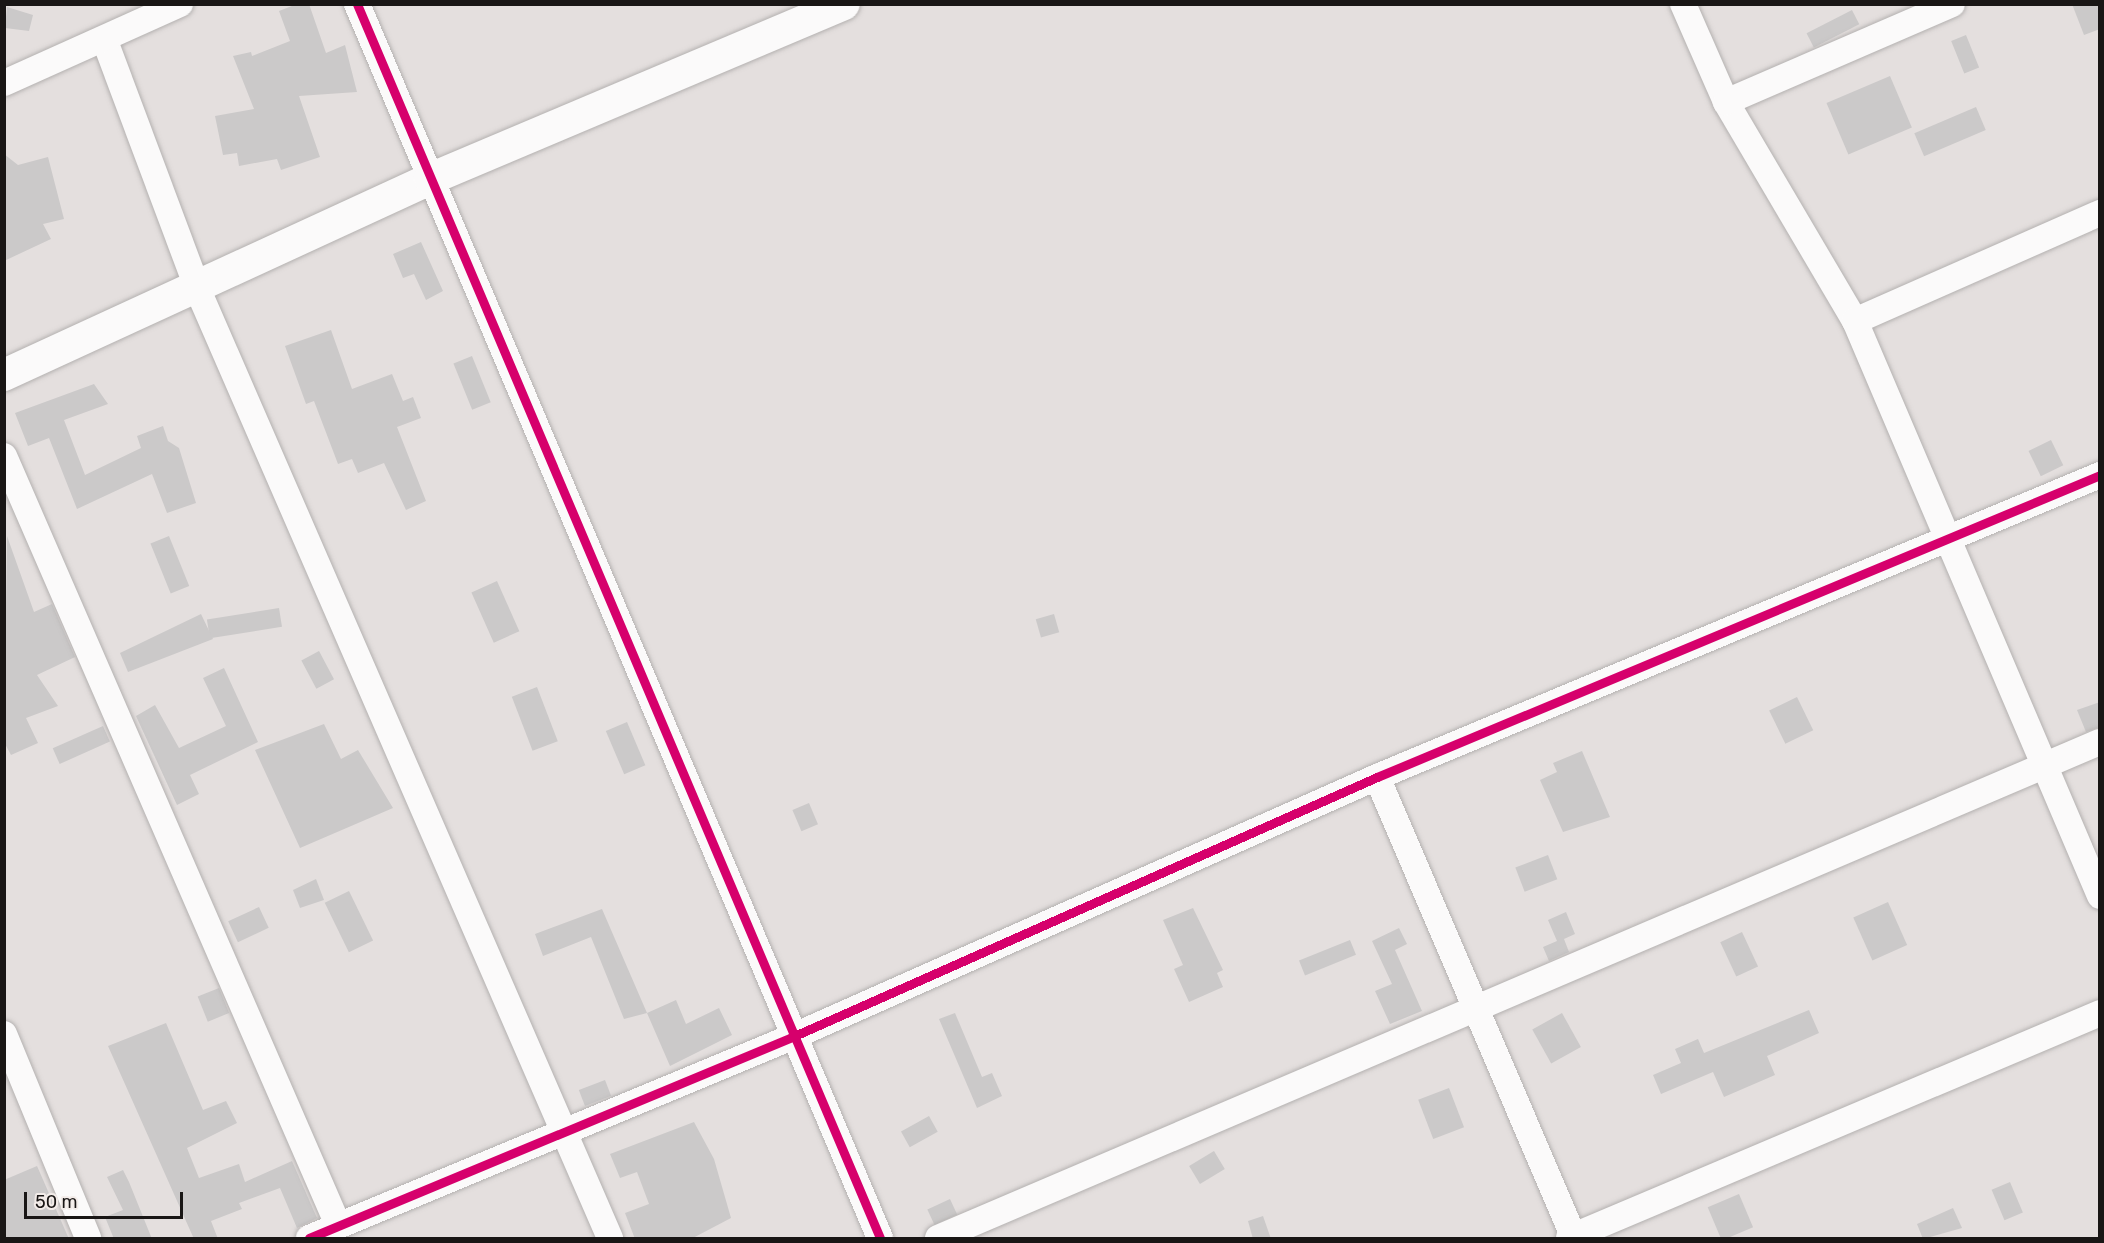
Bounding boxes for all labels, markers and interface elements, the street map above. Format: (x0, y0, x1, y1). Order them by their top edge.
scale bar (27, 1180, 186, 1218)
text: 50 m (35, 1191, 78, 1213)

